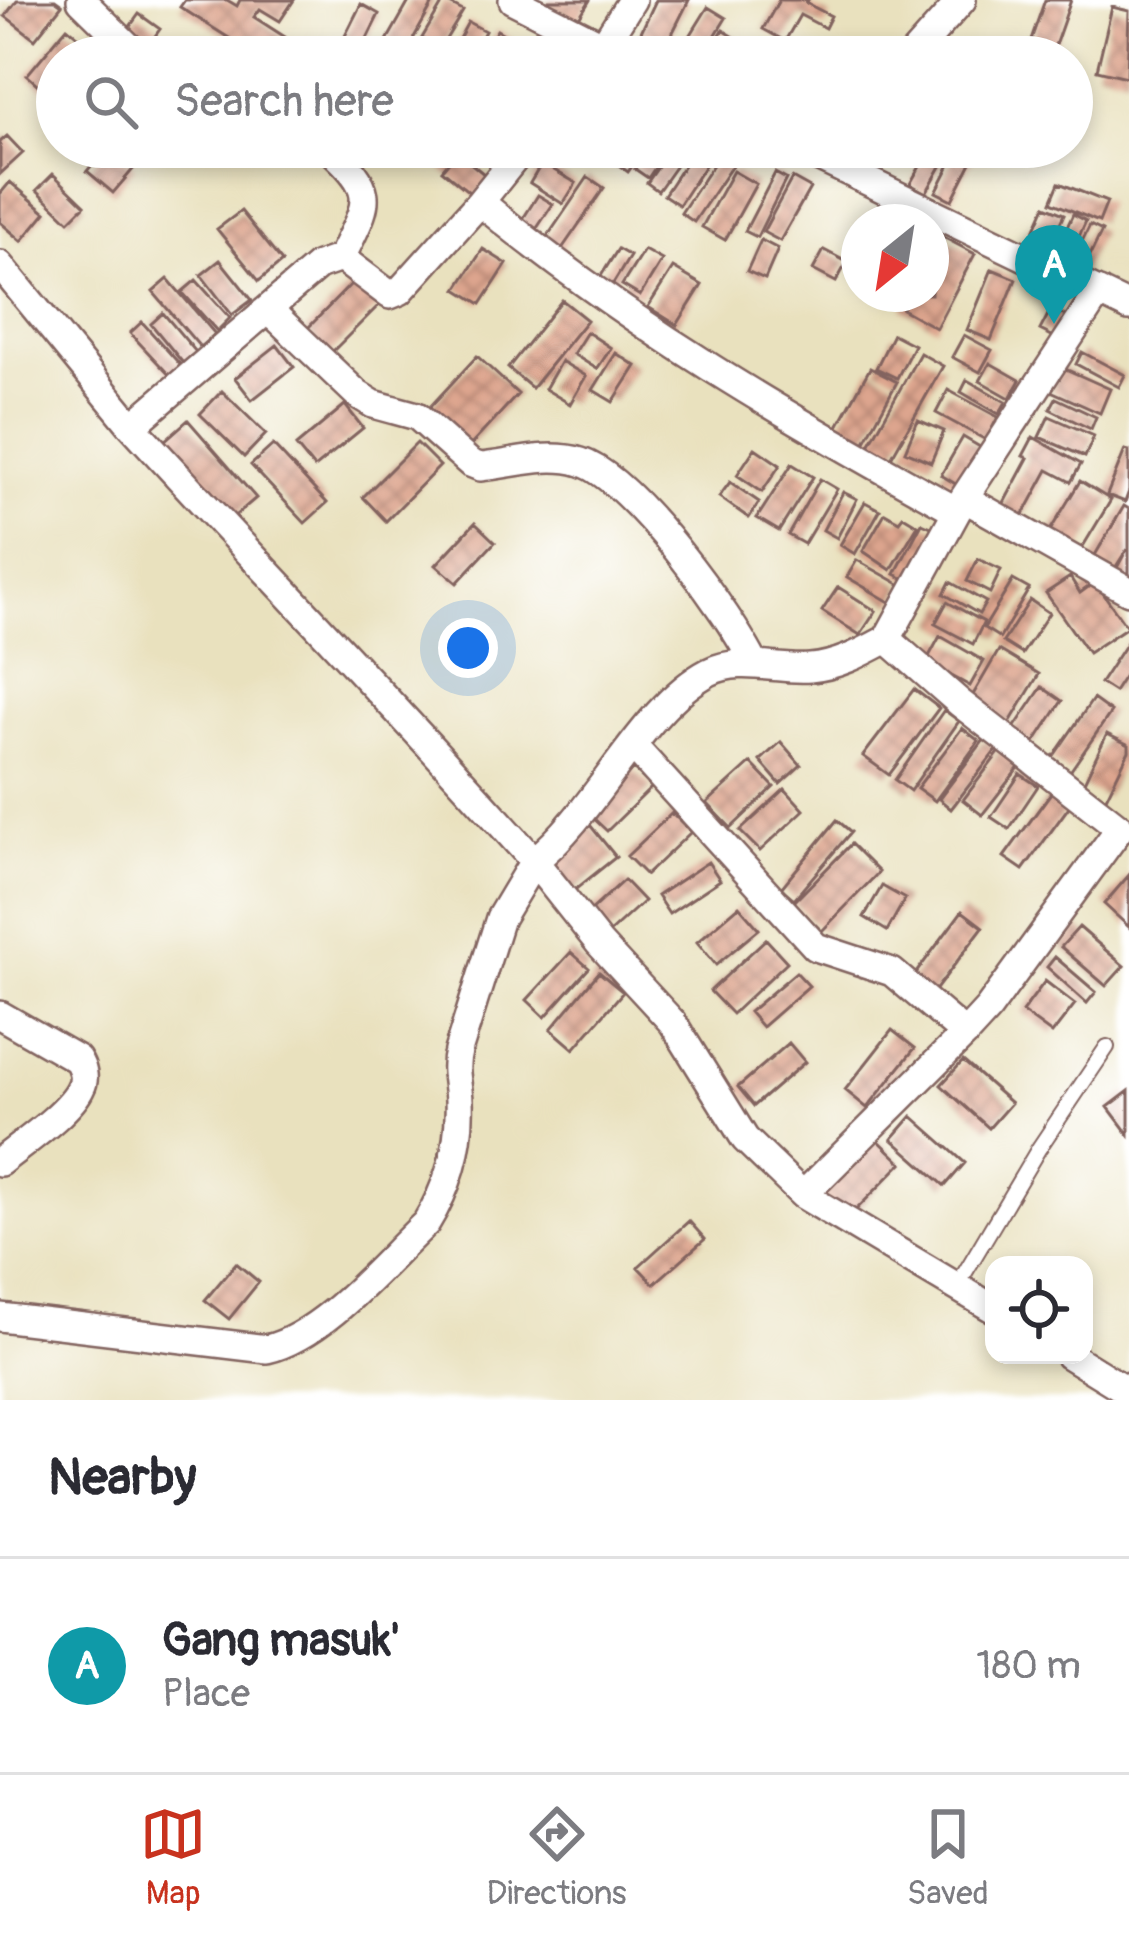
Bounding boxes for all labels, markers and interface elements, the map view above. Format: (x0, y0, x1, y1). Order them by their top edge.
search box (36, 36, 1093, 168)
icon: search (78, 69, 144, 135)
text: Search here (174, 74, 394, 130)
north arrow (841, 204, 949, 312)
pin: A (1015, 225, 1093, 324)
your location (438, 618, 498, 678)
map controls (985, 1256, 1093, 1364)
button: locate (985, 1256, 1093, 1364)
text: Nearby (48, 1446, 196, 1510)
text: Gang masuk' (162, 1613, 400, 1669)
text: A (74, 1641, 100, 1690)
text: 180 m (976, 1641, 1081, 1690)
text: Place (162, 1669, 250, 1718)
tab: Map (140, 1801, 206, 1914)
tab: Directions (487, 1801, 627, 1914)
tab: Saved (907, 1801, 989, 1914)

